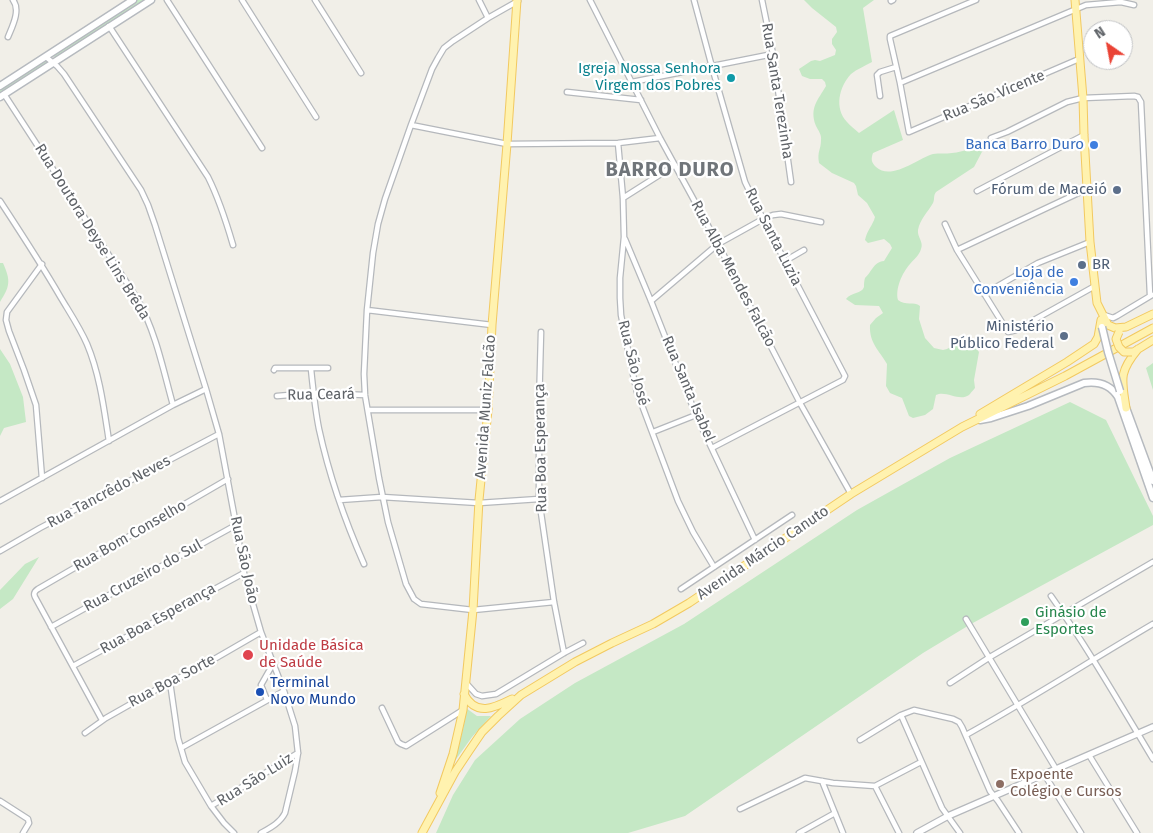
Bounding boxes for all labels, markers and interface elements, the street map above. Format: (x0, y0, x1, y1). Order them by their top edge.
north arrow (1083, 20, 1133, 70)
street label: Rua Santa Terezinha (757, 22, 797, 160)
text: N (1092, 23, 1109, 43)
place label: Igreja Nossa Senhora Virgem dos Pobres (578, 60, 721, 95)
street label: Rua São Vicente (940, 66, 1048, 126)
marker: Igreja Nossa Senhora Virgem dos Pobres (725, 72, 737, 84)
place label: Banca Barro Duro (965, 136, 1084, 154)
marker: Banca Barro Duro (1088, 139, 1100, 151)
street label: Rua Doutora Deyse Lins Brêda (30, 141, 154, 323)
district label: BARRO DURO (604, 158, 736, 182)
place label: Fórum de Maceió (991, 181, 1107, 199)
marker: Fórum de Maceió (1111, 184, 1123, 196)
street label: Rua Santa Luzia (741, 185, 805, 289)
street label: Rua Alba Mendes Falcão (687, 198, 779, 350)
place label: BR (1092, 256, 1110, 274)
marker: BR (1076, 259, 1088, 271)
place label: Loja de Conveniência (973, 264, 1064, 299)
marker: Loja de Conveniência (1068, 276, 1080, 288)
street label: Rua São José (614, 318, 652, 408)
place label: Ministério Público Federal (950, 318, 1054, 353)
marker: Ministério Público Federal (1058, 330, 1070, 342)
street label: Rua Santa Isabel (658, 333, 718, 445)
street label: Avenida Muniz Falcão (472, 334, 500, 480)
street label: Rua Boa Esperança (531, 383, 551, 513)
street label: Rua Ceará (287, 385, 355, 405)
street label: Rua Tancrêdo Neves (44, 452, 174, 532)
street label: Rua Bom Conselho (70, 496, 190, 576)
street label: Avenida Márcio Canuto (694, 502, 832, 604)
street label: Rua São João (226, 515, 262, 605)
street label: Rua Cruzeiro do Sul (81, 536, 205, 616)
street label: Rua Boa Esperança (97, 580, 219, 658)
place label: Ginásio de Esportes (1035, 604, 1107, 639)
marker: Ginásio de Esportes (1019, 616, 1031, 628)
place label: Unidade Básica de Saúde (259, 637, 364, 672)
marker: Unidade Básica de Saúde (241, 648, 255, 662)
street label: Rua Boa Sorte (125, 651, 219, 711)
place label: Terminal Novo Mundo (270, 674, 356, 709)
marker: Terminal Novo Mundo (254, 686, 266, 698)
street label: Rua São Luiz (214, 750, 296, 810)
place label: Expoente Colégio e Cursos (1010, 766, 1121, 801)
marker: Expoente Colégio e Cursos (994, 778, 1006, 790)

